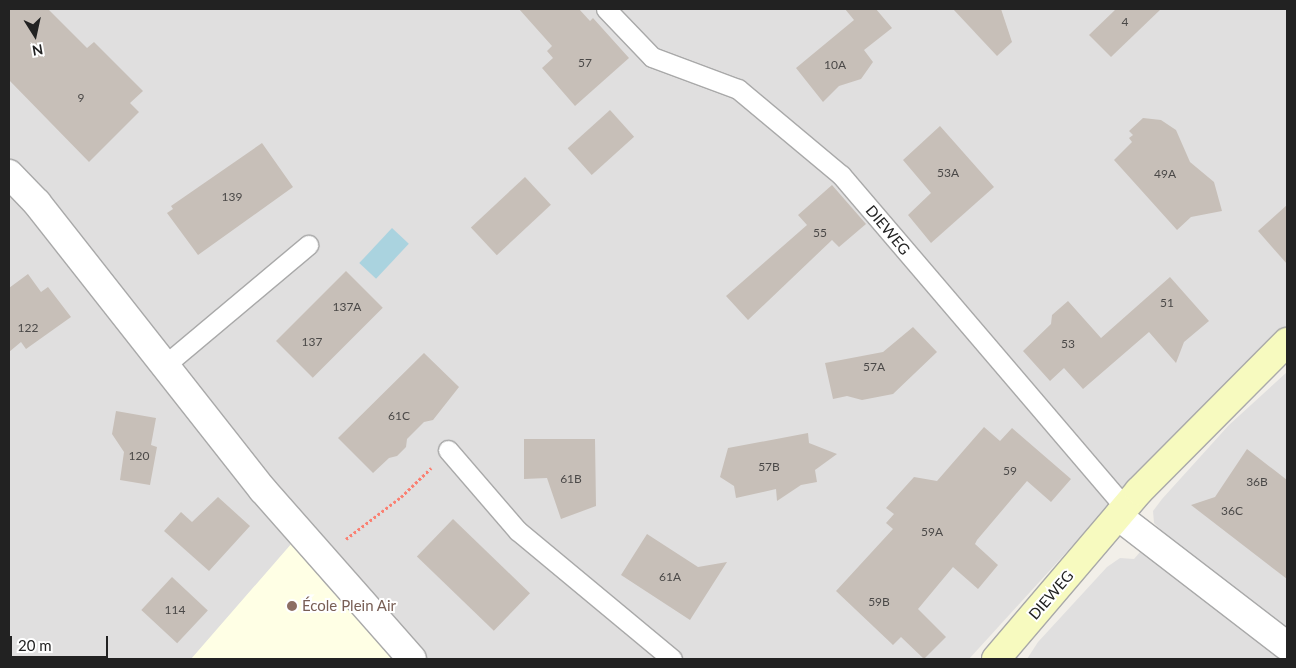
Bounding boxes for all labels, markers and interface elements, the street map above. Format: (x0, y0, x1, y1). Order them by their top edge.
north arrow (10, 10, 60, 60)
house number: 4 (1122, 15, 1128, 29)
text: N (31, 41, 44, 60)
house number: 57 (578, 56, 592, 70)
house number: 10A (824, 58, 846, 72)
house number: 9 (78, 91, 84, 105)
house number: 53A (937, 166, 959, 180)
house number: 49A (1154, 167, 1176, 181)
house number: 139 (222, 190, 242, 204)
street label: DIEWEG (862, 202, 914, 258)
house number: 55 (813, 226, 827, 240)
house number: 51 (1160, 296, 1174, 310)
house number: 137A (332, 300, 362, 314)
house number: 122 (18, 321, 38, 335)
house number: 137 (302, 335, 322, 349)
house number: 53 (1061, 337, 1075, 351)
house number: 57A (863, 360, 885, 374)
house number: 61C (388, 409, 410, 423)
house number: 120 (129, 449, 149, 463)
house number: 57B (758, 460, 780, 474)
house number: 59 (1003, 464, 1017, 478)
house number: 61B (560, 472, 582, 486)
house number: 36B (1246, 475, 1268, 489)
house number: 36C (1221, 504, 1243, 518)
house number: 59A (921, 525, 943, 539)
street label: DIEWEG (1025, 567, 1077, 623)
house number: 61A (659, 570, 681, 584)
house number: 59B (868, 595, 890, 609)
place label: École Plein Air (302, 597, 397, 615)
marker: École Plein Air (286, 600, 298, 612)
house number: 114 (165, 603, 185, 617)
scale bar (12, 626, 110, 658)
text: 20 m (18, 636, 52, 654)

